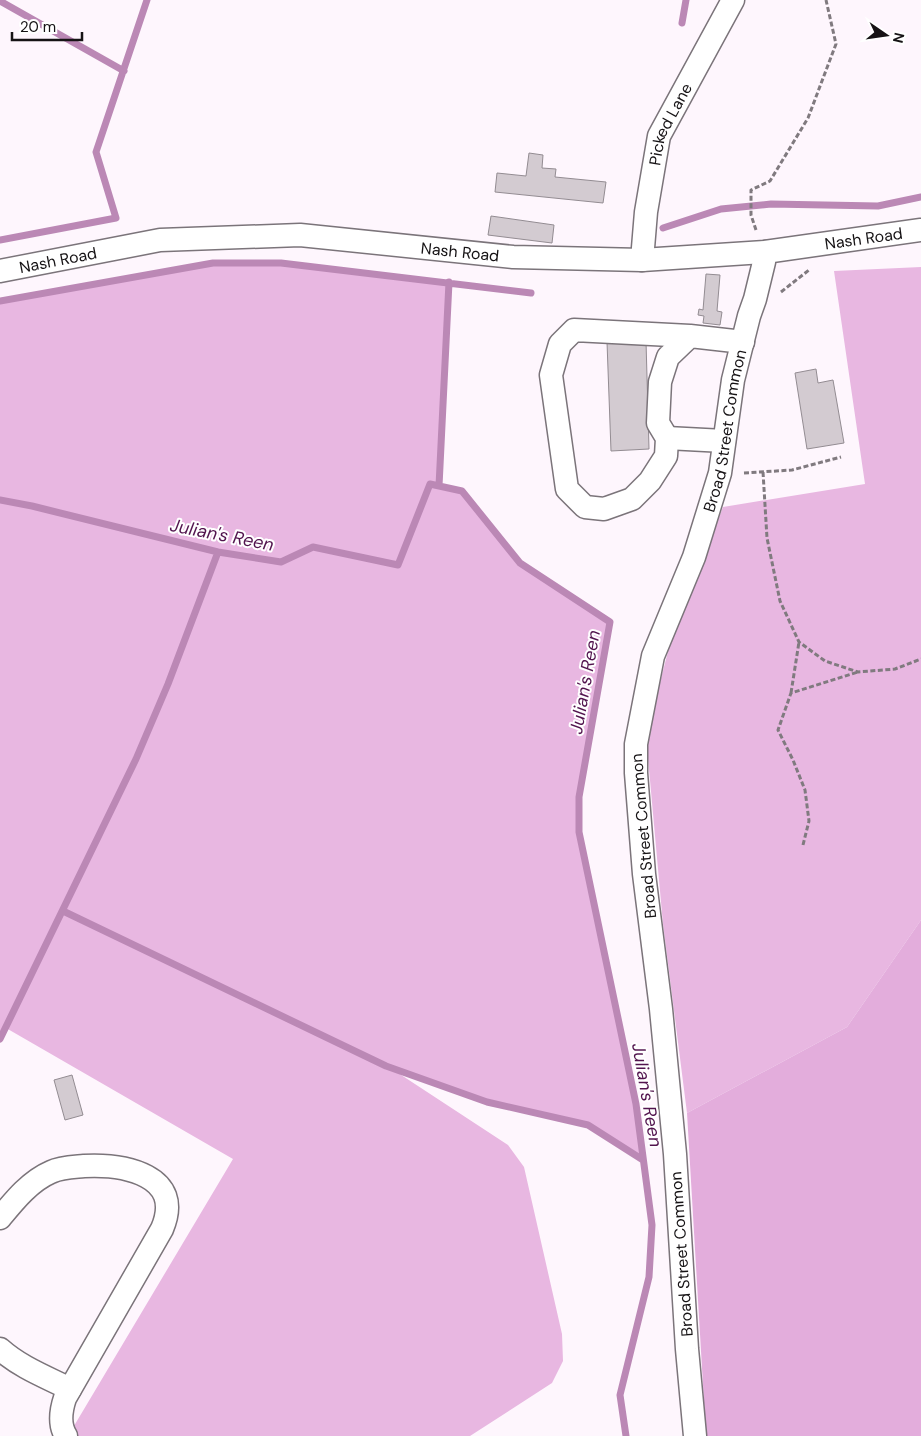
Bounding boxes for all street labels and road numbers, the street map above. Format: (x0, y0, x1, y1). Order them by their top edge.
street label: Picked Lane (644, 79, 697, 167)
street label: Nash Road (823, 223, 904, 254)
street label: Nash Road (420, 238, 500, 267)
street label: Nash Road (17, 242, 99, 278)
street label: Broad Street Common (699, 347, 751, 515)
street label: Broad Street Common (626, 753, 661, 919)
street label: Broad Street Common (665, 1171, 698, 1337)

